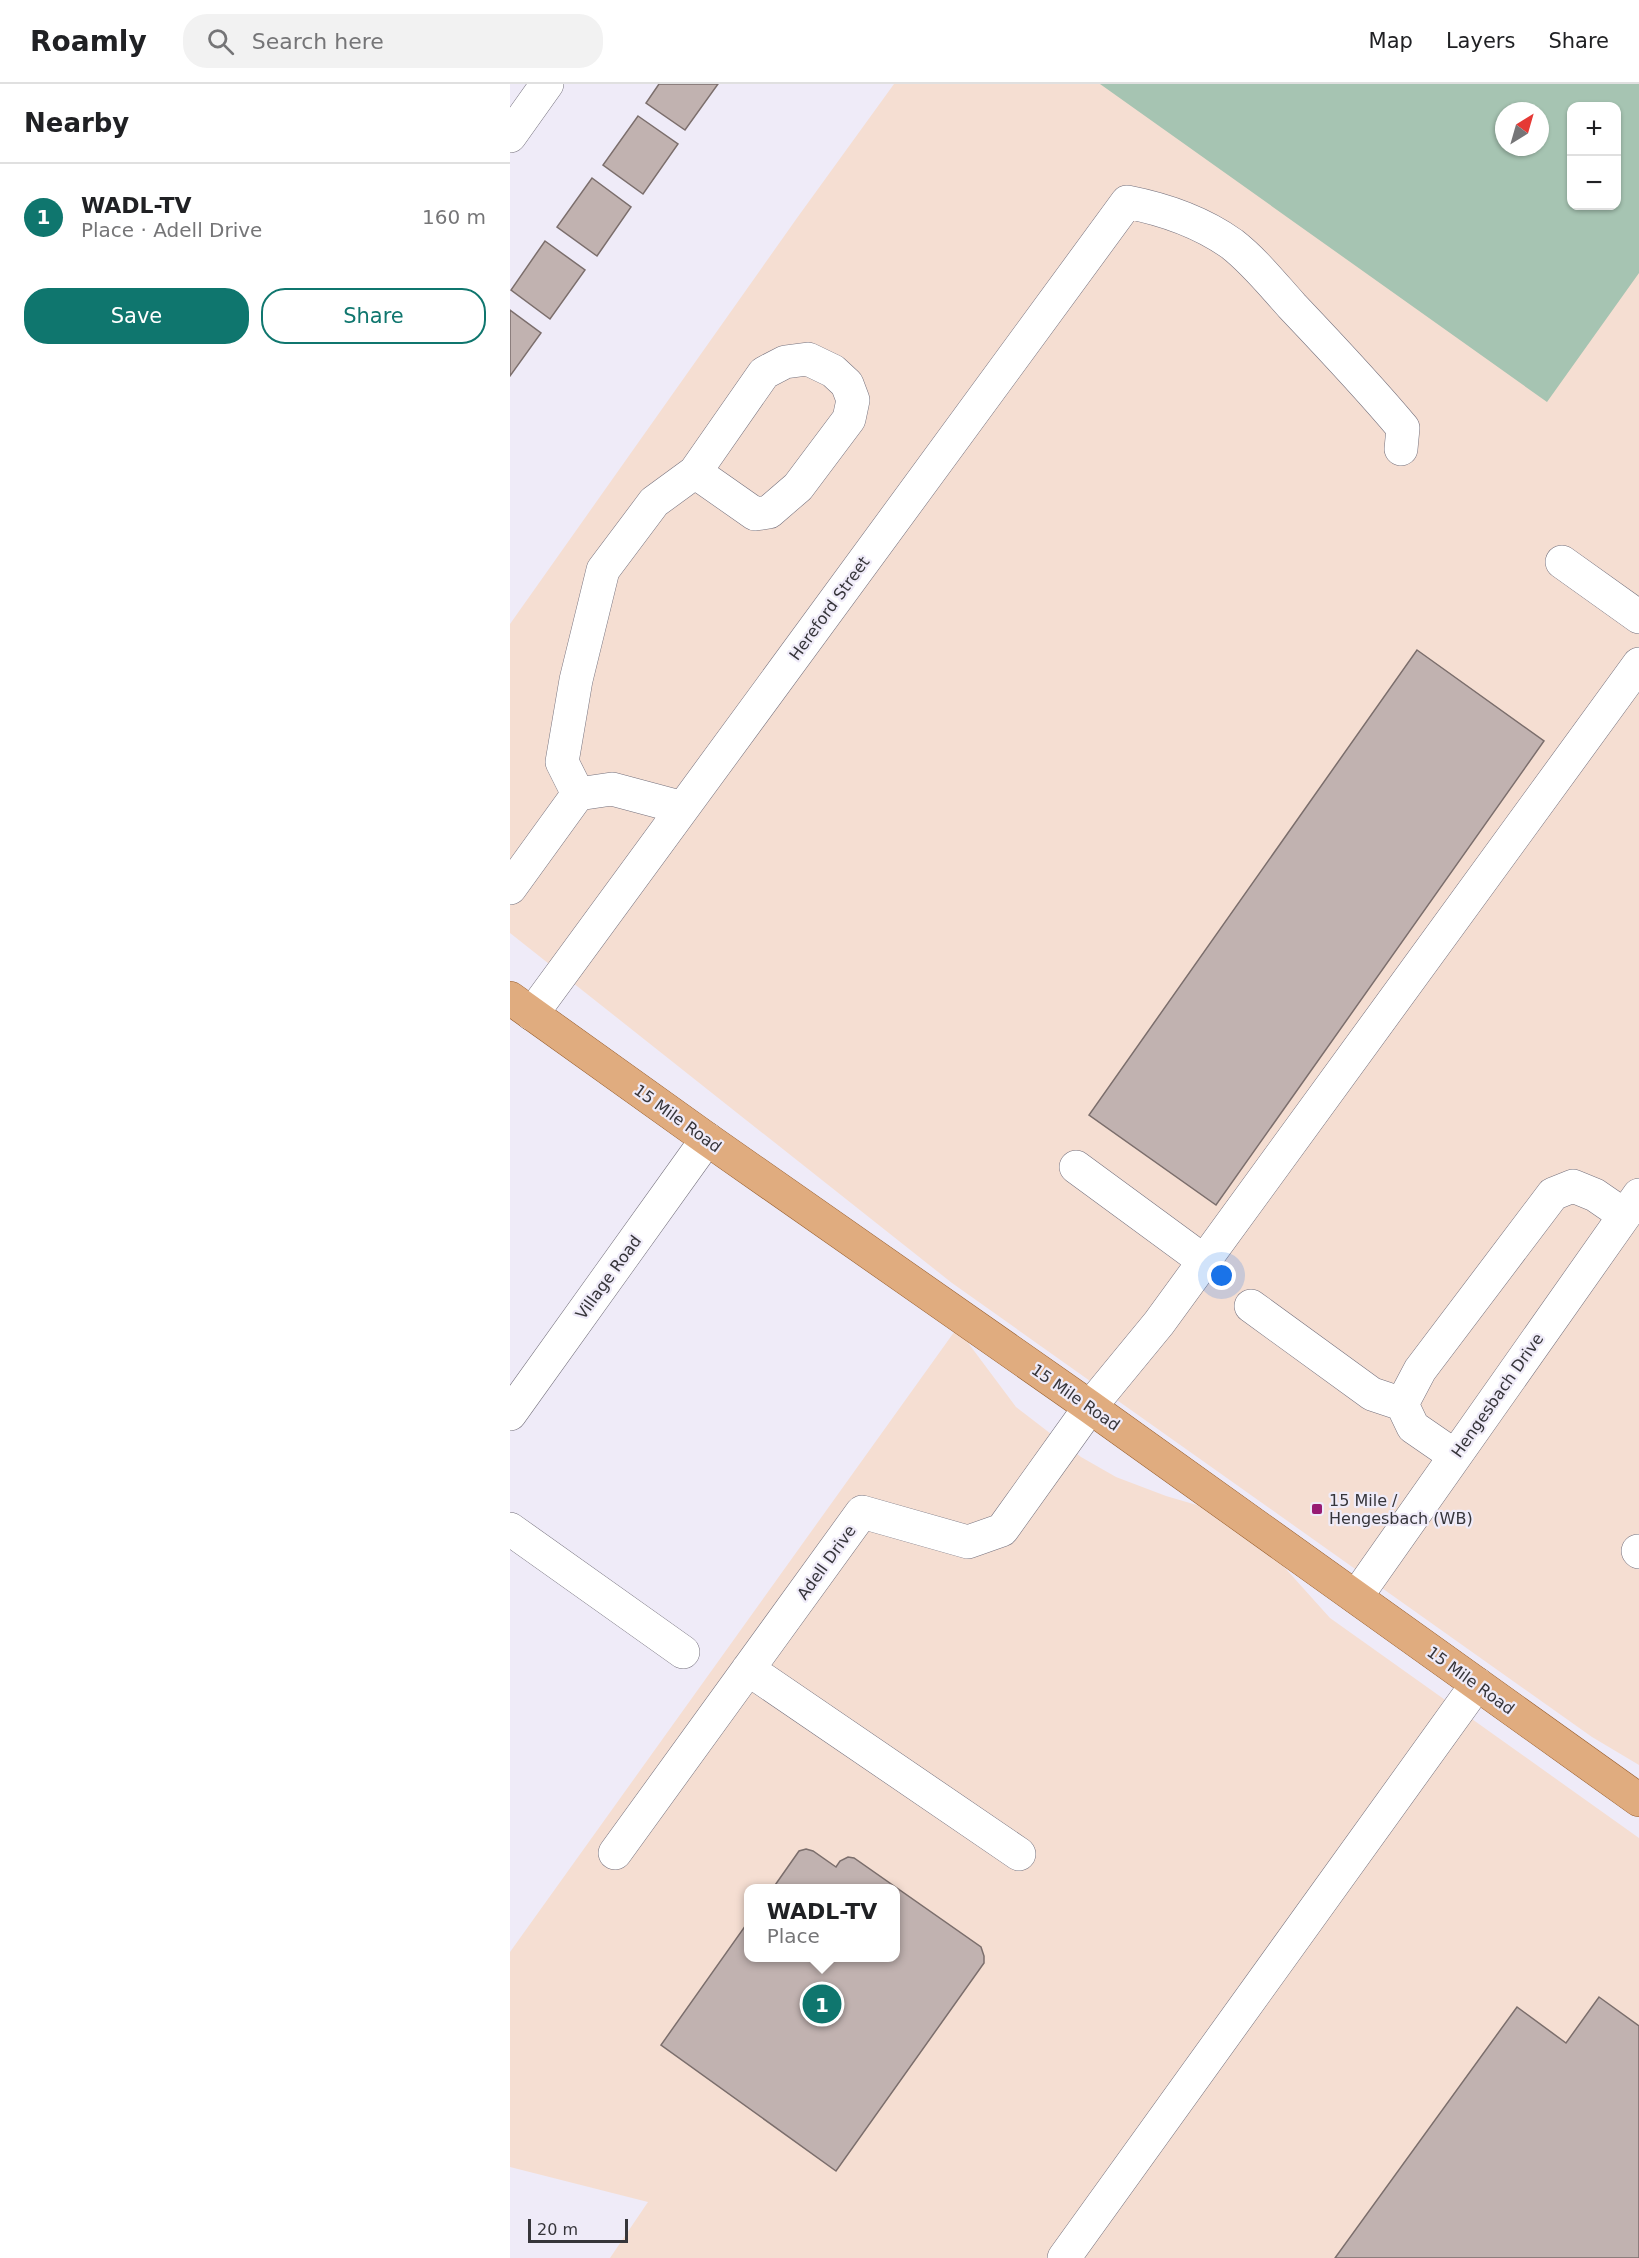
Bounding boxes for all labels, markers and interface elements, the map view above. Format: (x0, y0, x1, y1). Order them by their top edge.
search box (183, 14, 603, 68)
text: Roamly (30, 25, 147, 58)
icon: search (204, 25, 237, 58)
text: Search here (252, 29, 384, 54)
text: Map (1369, 29, 1413, 53)
text: Layers (1446, 29, 1515, 53)
text: Share (1548, 29, 1609, 53)
north arrow (1495, 102, 1549, 156)
map controls (1567, 102, 1621, 210)
button: + (1567, 102, 1621, 156)
text: Nearby (24, 108, 129, 138)
button: − (1567, 156, 1621, 210)
text: WADL-TV (81, 193, 192, 218)
text: 1 (37, 205, 50, 229)
text: 160 m (422, 205, 486, 229)
text: Place · Adell Drive (81, 218, 262, 242)
button: Save (24, 288, 249, 344)
button: Share (261, 288, 486, 344)
street label: Hereford Street (785, 553, 873, 664)
street label: 15 Mile Road (630, 1080, 725, 1156)
street label: Village Road (572, 1232, 645, 1323)
your location (1207, 1261, 1236, 1290)
street label: Hengesbach Drive (1447, 1330, 1547, 1461)
street label: 15 Mile Road (1028, 1360, 1123, 1435)
place label: 15 Mile / Hengesbach (WB) (1329, 1491, 1473, 1528)
marker: 15 Mile / Hengesbach (WB) (1310, 1502, 1324, 1516)
street label: Adell Drive (793, 1521, 860, 1603)
street label: 15 Mile Road (1423, 1642, 1518, 1718)
popup (744, 1884, 900, 1962)
text: WADL-TV (767, 1899, 877, 1924)
text: Place (767, 1924, 820, 1948)
pin: 1 (802, 1982, 842, 2026)
scale bar (528, 2216, 628, 2244)
text: 20 m (537, 2220, 578, 2239)

